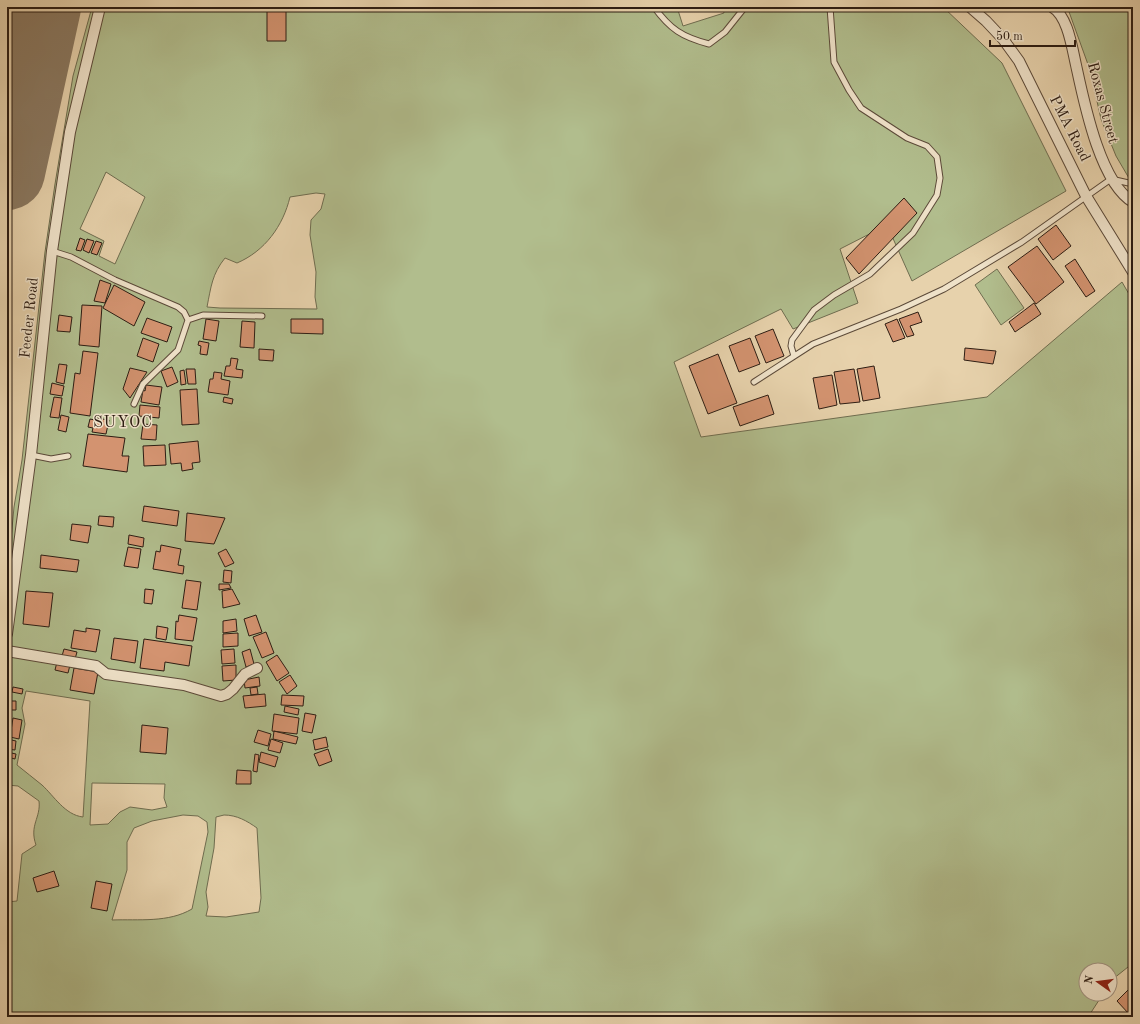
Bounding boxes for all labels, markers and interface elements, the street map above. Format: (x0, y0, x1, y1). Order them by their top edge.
scale bar (990, 22, 1075, 48)
text: 50 m (996, 30, 1023, 43)
street label: Roxas Street (1084, 61, 1120, 145)
street label: PMA Road (1046, 94, 1092, 165)
street label: Feeder Road (18, 277, 42, 359)
district label: SUYOC (93, 415, 153, 431)
north arrow (1078, 962, 1118, 1002)
text: N (1083, 974, 1096, 985)

